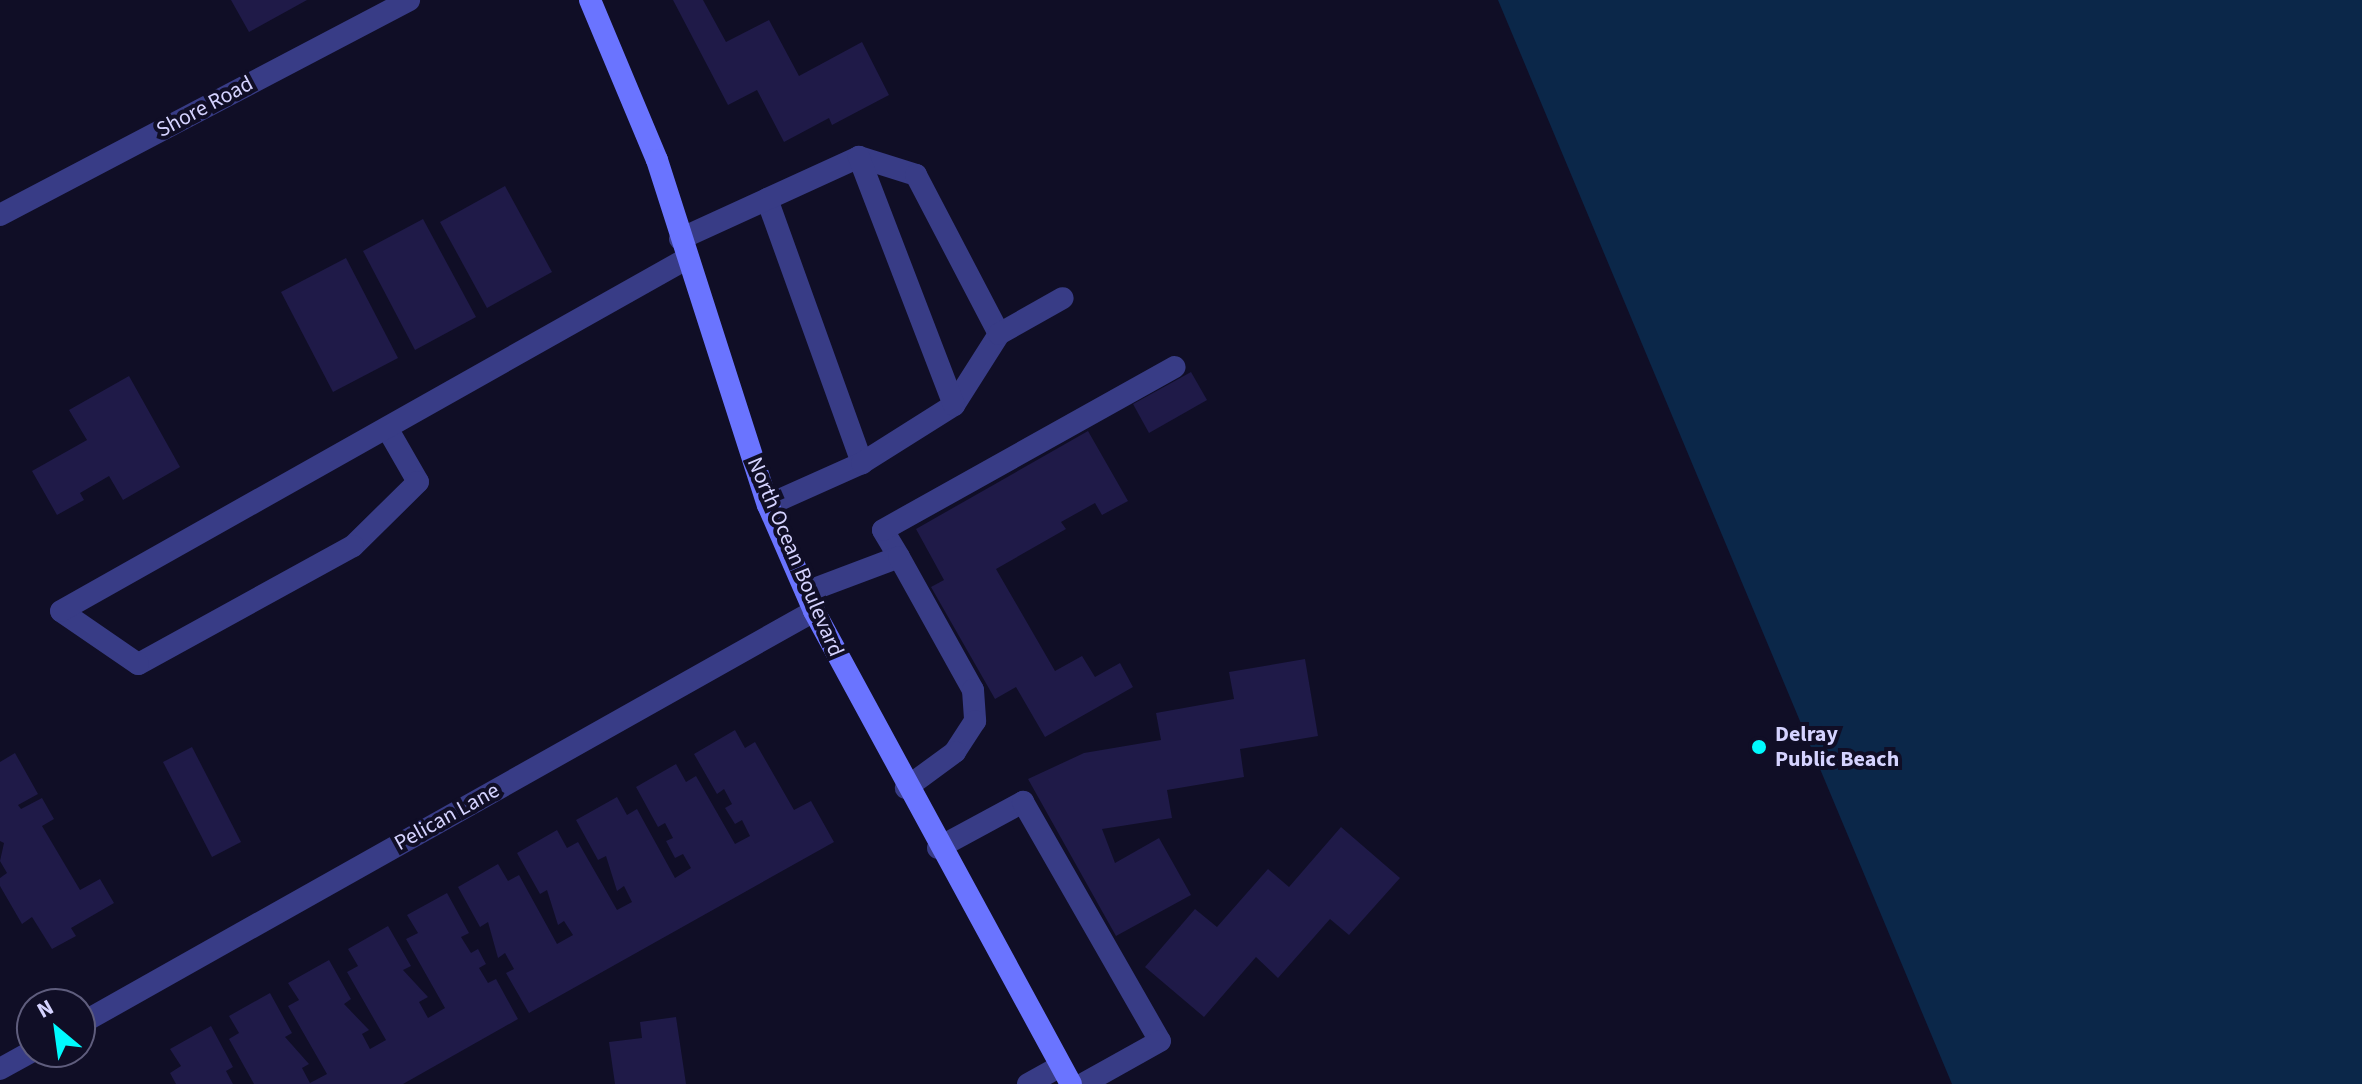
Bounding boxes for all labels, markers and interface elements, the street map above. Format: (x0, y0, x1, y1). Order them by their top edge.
street label: Shore Road (152, 71, 258, 143)
street label: North Ocean Boulevard (741, 453, 849, 661)
place label: Delray Public Beach (1775, 721, 1899, 772)
marker: Delray Public Beach (1750, 738, 1768, 756)
street label: Pelican Lane (390, 777, 504, 857)
north arrow (16, 988, 96, 1068)
text: N (31, 991, 59, 1026)

